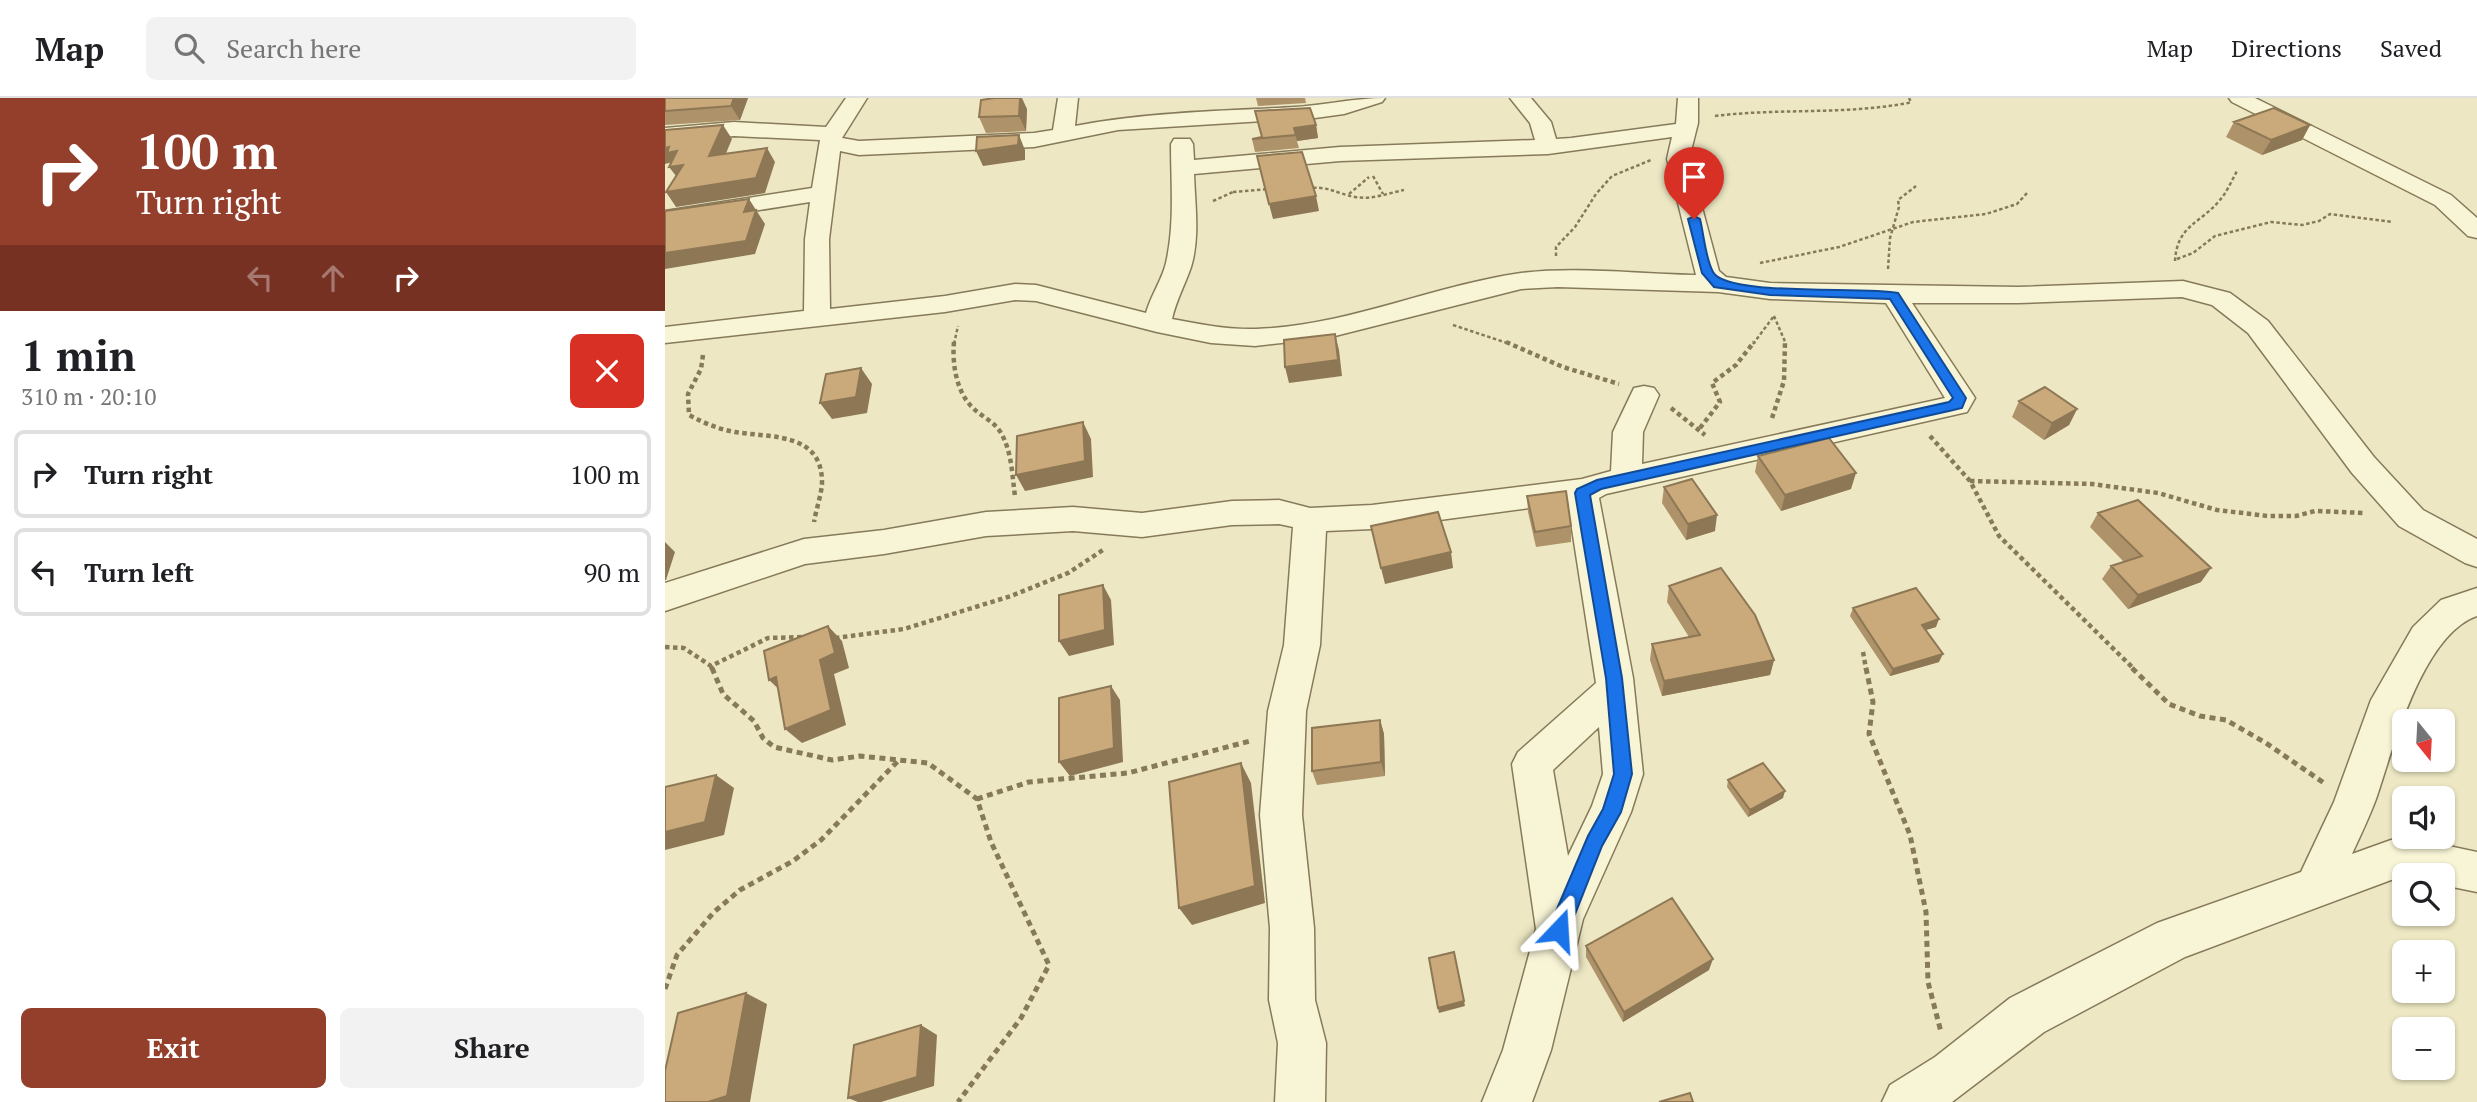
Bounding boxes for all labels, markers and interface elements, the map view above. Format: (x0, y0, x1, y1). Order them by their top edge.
search box (146, 17, 636, 80)
text: Map (35, 27, 104, 70)
icon: search (170, 29, 208, 67)
text: Search here (226, 31, 361, 65)
text: Map (2147, 32, 2193, 64)
text: Directions (2231, 32, 2342, 64)
text: Saved (2380, 32, 2442, 64)
text: 100 m (136, 118, 278, 183)
icon: right (21, 126, 112, 217)
pin (1664, 147, 1724, 219)
icon: arrive (1675, 158, 1713, 196)
text: Turn right (136, 181, 282, 223)
icon: left (241, 259, 279, 297)
icon: ahead (314, 259, 352, 297)
icon: right (387, 259, 425, 297)
text: 1 min (21, 327, 136, 383)
button: close (570, 334, 644, 408)
text: 310 m · 20:10 (21, 381, 156, 412)
icon: right (25, 455, 63, 493)
text: Turn right (84, 457, 213, 491)
text: 100 m (570, 457, 640, 491)
icon: left (25, 553, 63, 591)
text: Turn left (84, 555, 194, 589)
text: 90 m (584, 555, 640, 589)
north arrow (2392, 709, 2455, 772)
map controls (2392, 709, 2455, 1080)
button: sound (2392, 786, 2455, 849)
button: search (2392, 863, 2455, 926)
position arrow (1522, 893, 1596, 967)
button: + (2392, 940, 2455, 1003)
button: Exit (21, 1008, 326, 1088)
button: Share (340, 1008, 644, 1088)
button: − (2392, 1017, 2455, 1080)

